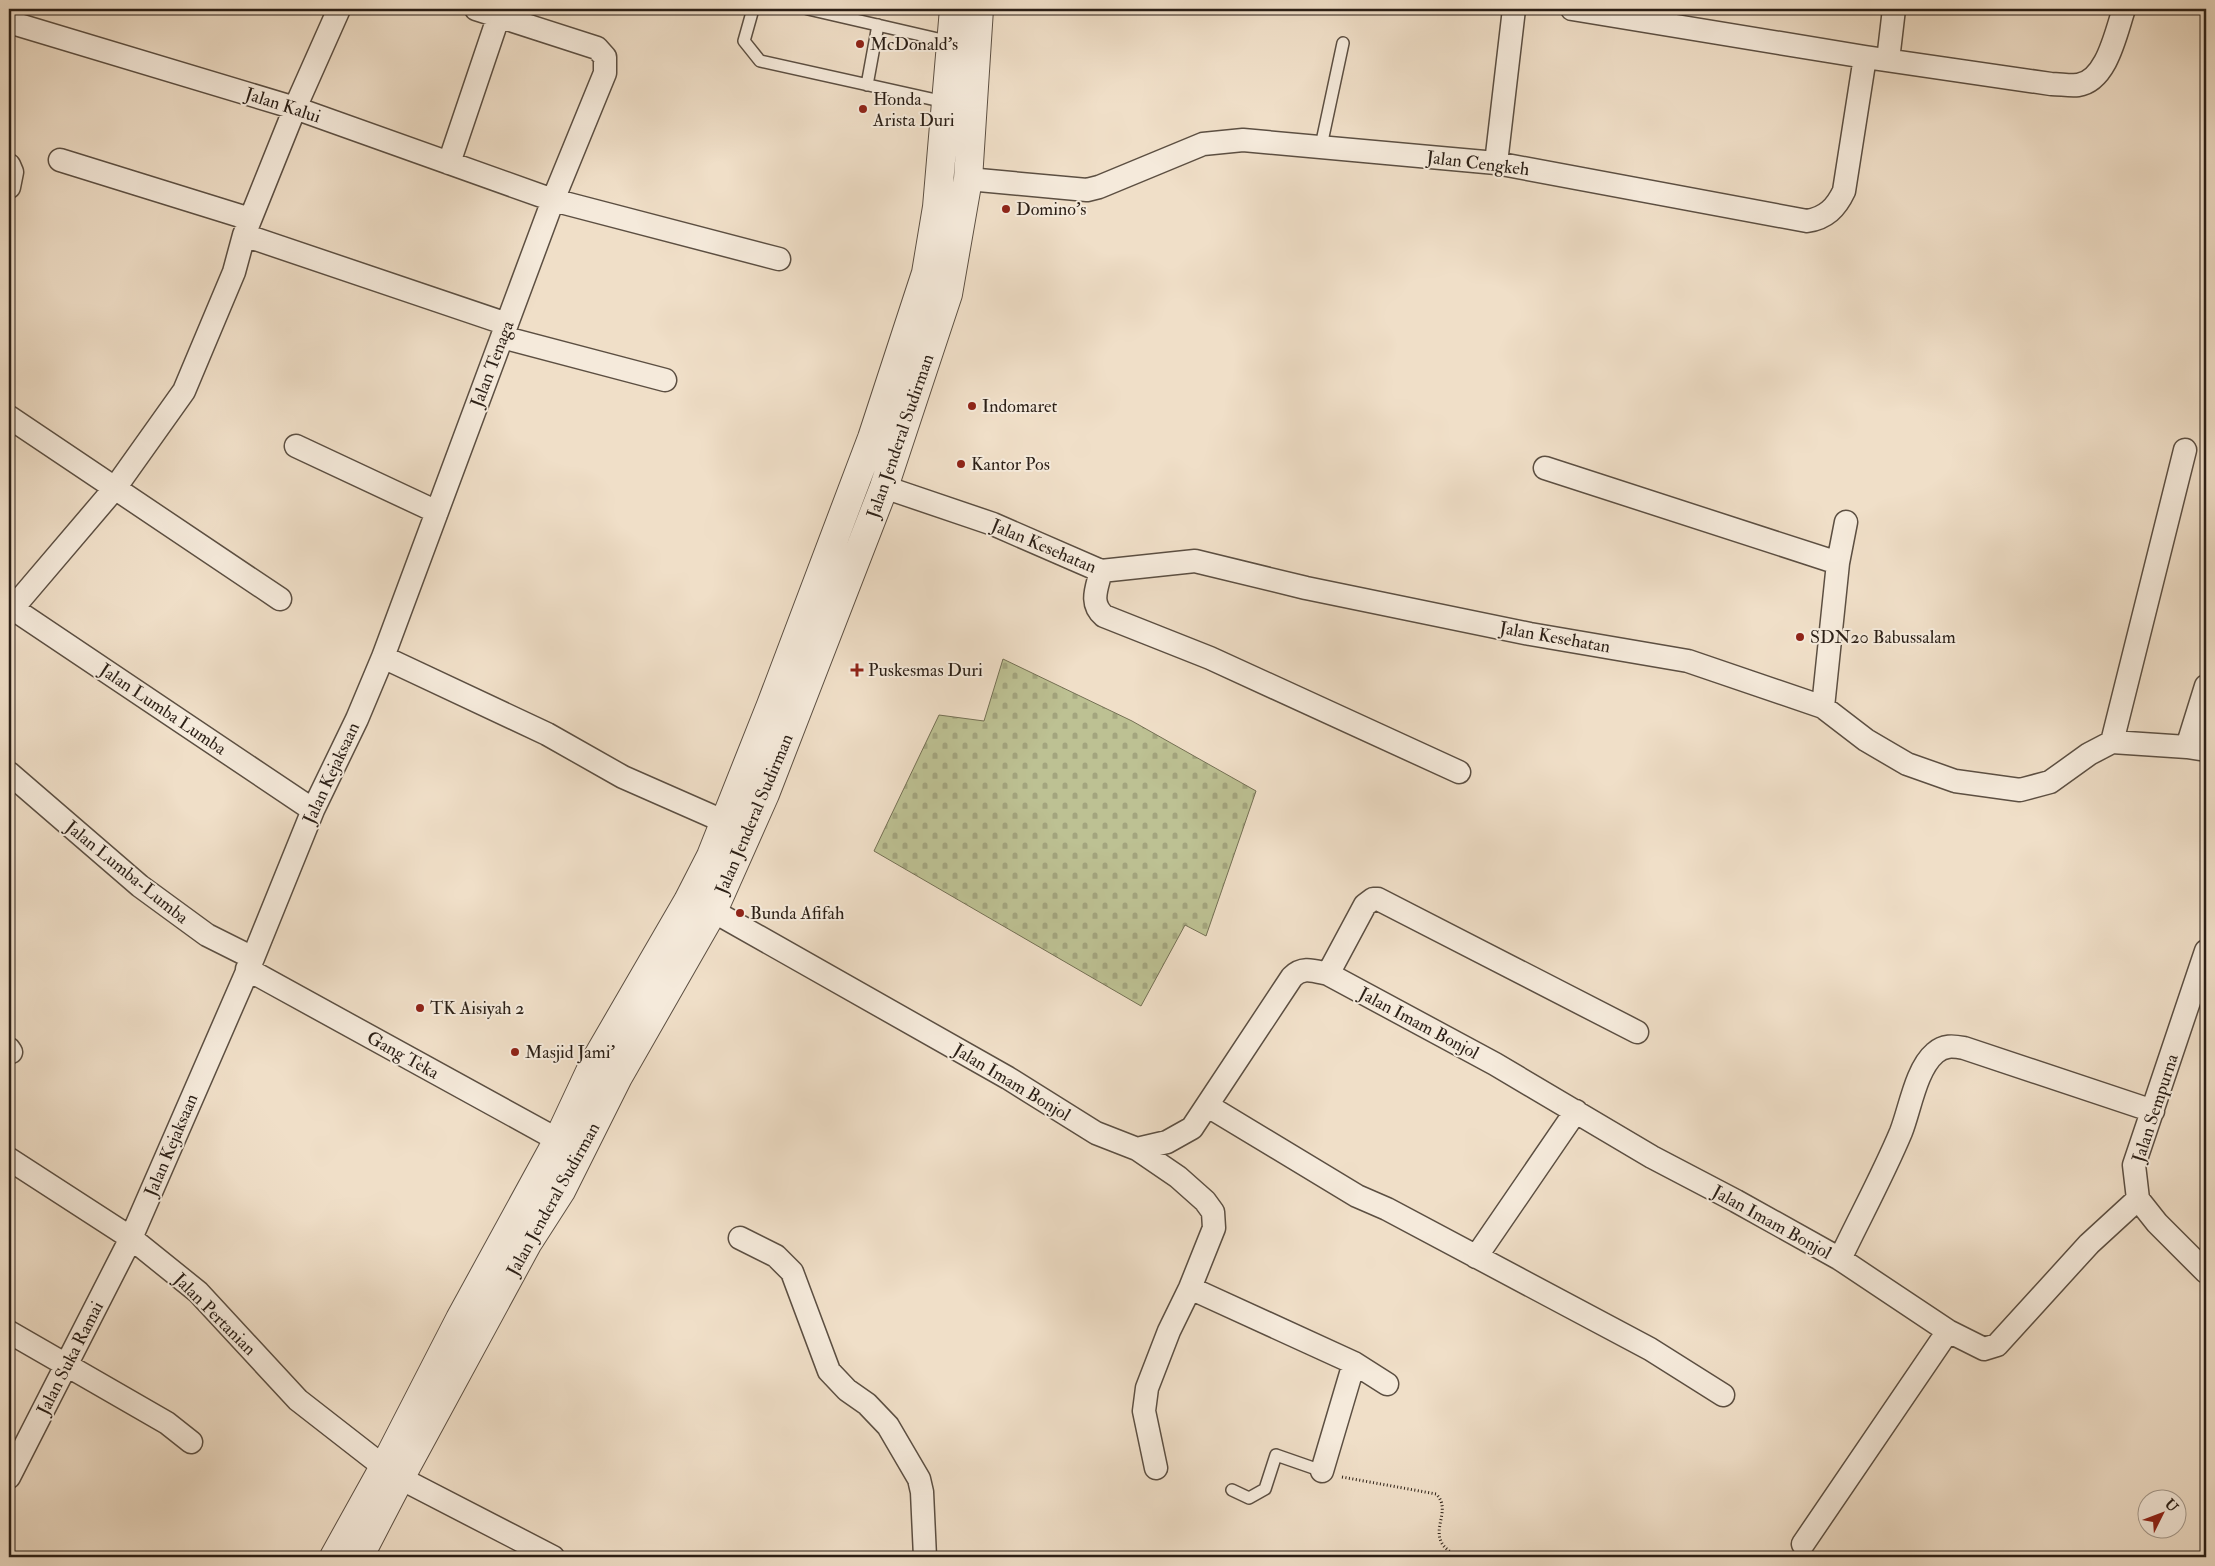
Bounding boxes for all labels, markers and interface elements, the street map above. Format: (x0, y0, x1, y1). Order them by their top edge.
place label: McDonald's (870, 33, 958, 56)
marker: McDonald's (854, 38, 866, 50)
street label: Jalan Kalui (241, 82, 324, 129)
place label: Honda Arista Duri (872, 88, 955, 132)
marker: Honda Arista Duri (857, 103, 869, 115)
street label: Jalan Cengkeh (1424, 146, 1531, 181)
place label: Domino's (1016, 198, 1086, 221)
marker: Domino's (1000, 203, 1012, 215)
street label: Jalan Tenaga (465, 317, 520, 412)
street label: Jalan Jenderal Sudirman (861, 351, 939, 522)
place label: Indomaret (982, 395, 1058, 418)
marker: Indomaret (966, 400, 978, 412)
place label: Kantor Pos (971, 453, 1050, 476)
marker: Kantor Pos (955, 458, 967, 470)
street label: Jalan Kesehatan (987, 514, 1100, 579)
street label: Jalan Kesehatan (1497, 616, 1612, 659)
place label: SDN20 Babussalam (1810, 626, 1956, 649)
marker: SDN20 Babussalam (1794, 631, 1806, 643)
street label: Jalan Lumba Lumba (94, 658, 231, 761)
place label: Puskesmas Duri (868, 659, 983, 682)
marker: Puskesmas Duri (850, 663, 864, 677)
street label: Jalan Kejaksaan (297, 719, 365, 829)
street label: Jalan Jenderal Sudirman (710, 730, 799, 899)
street label: Jalan Lumba-Lumba (60, 815, 193, 930)
place label: Bunda Afifah (750, 902, 845, 925)
marker: Bunda Afifah (734, 907, 746, 919)
street label: Jalan Imam Bonjol (1354, 982, 1483, 1065)
place label: TK Aisiyah 2 (430, 997, 524, 1020)
marker: TK Aisiyah 2 (414, 1002, 426, 1014)
street label: Gang Teka (363, 1026, 443, 1085)
street label: Jalan Imam Bonjol (948, 1038, 1075, 1127)
place label: Masjid Jami' (525, 1041, 615, 1064)
marker: Masjid Jami' (509, 1046, 521, 1058)
street label: Jalan Sempurna (2127, 1051, 2184, 1166)
street label: Jalan Kejaksaan (139, 1090, 203, 1201)
street label: Jalan Jenderal Sudirman (501, 1118, 605, 1281)
street label: Jalan Imam Bonjol (1707, 1180, 1836, 1265)
street label: Jalan Pertanian (168, 1267, 261, 1361)
street label: Jalan Suka Ramai (31, 1297, 109, 1420)
north arrow (2138, 1488, 2188, 1538)
text: U (2161, 1496, 2182, 1516)

